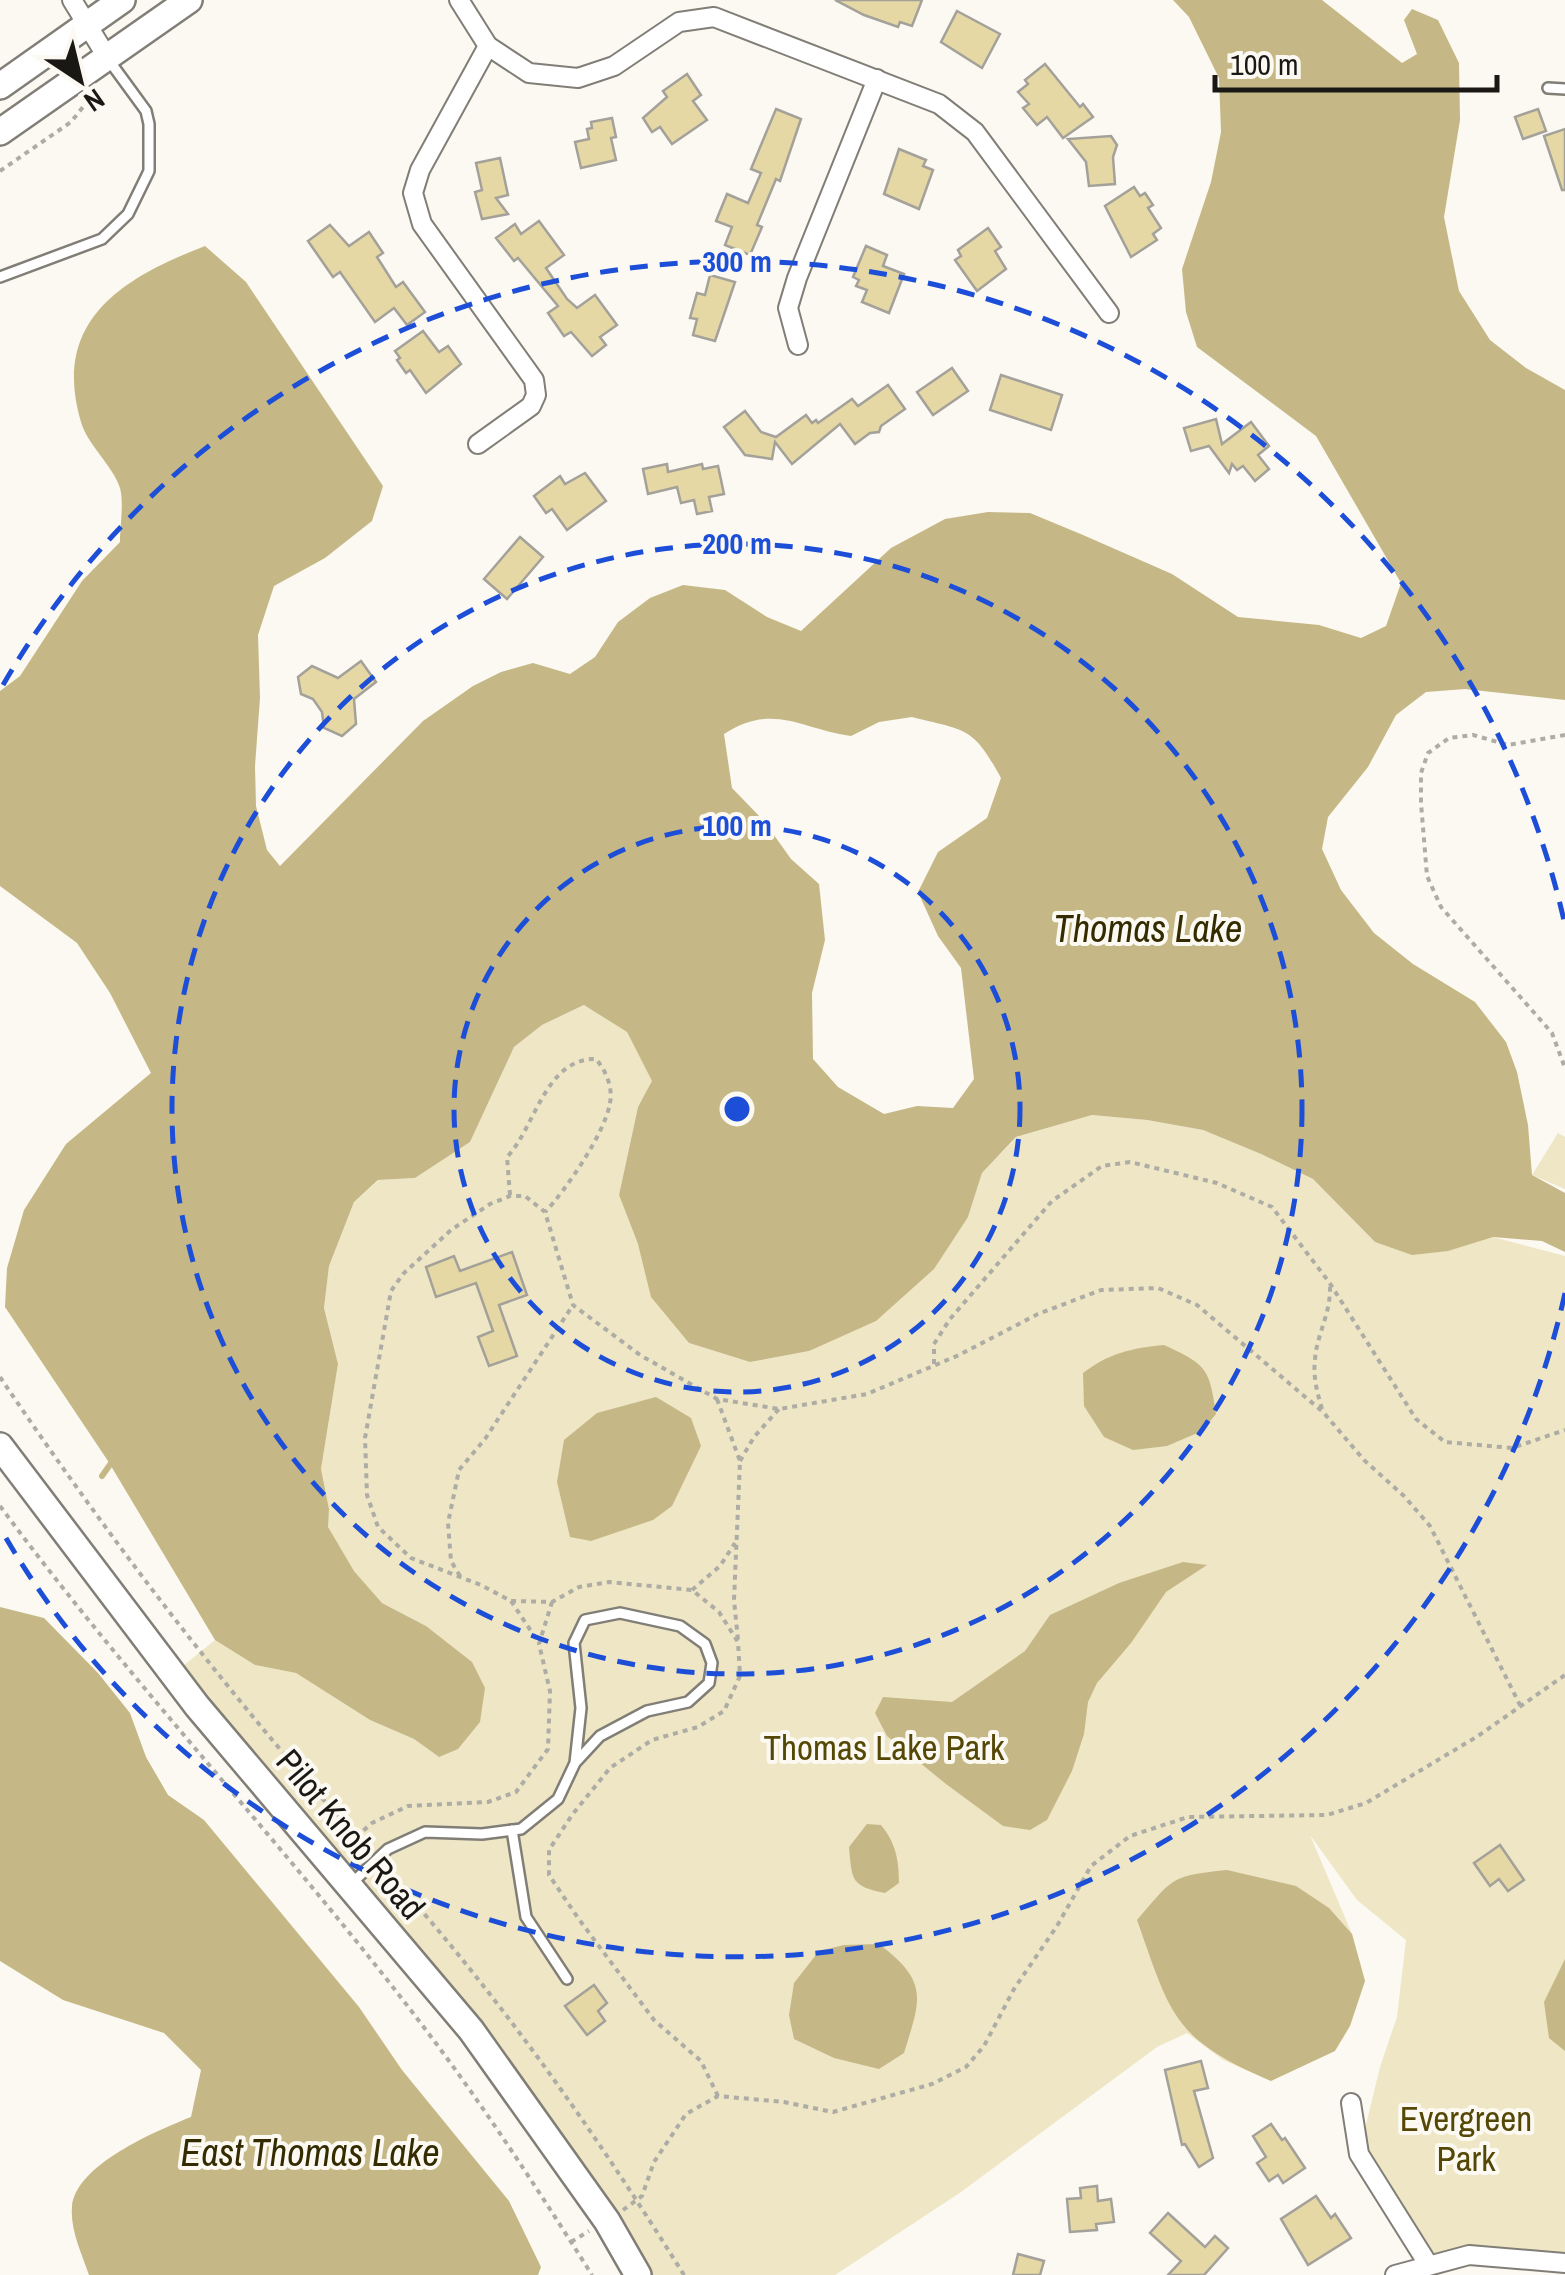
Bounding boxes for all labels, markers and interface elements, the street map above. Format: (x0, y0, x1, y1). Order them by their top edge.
north arrow (30, 30, 130, 130)
scale bar (1215, 30, 1498, 92)
text: 100 m (1230, 44, 1298, 84)
text: N (77, 80, 112, 121)
text: 300 m (702, 241, 772, 281)
text: 200 m (702, 523, 772, 563)
text: 100 m (702, 805, 772, 845)
water label: Thomas Lake (1054, 903, 1242, 954)
centre of rings (719, 1091, 755, 1127)
park label: Thomas Lake Park (764, 1724, 1005, 1771)
street label: Pilot Knob Road (266, 1739, 436, 1929)
park label: Evergreen Park (1400, 2095, 1532, 2182)
water label: East Thomas Lake (180, 2127, 440, 2178)

